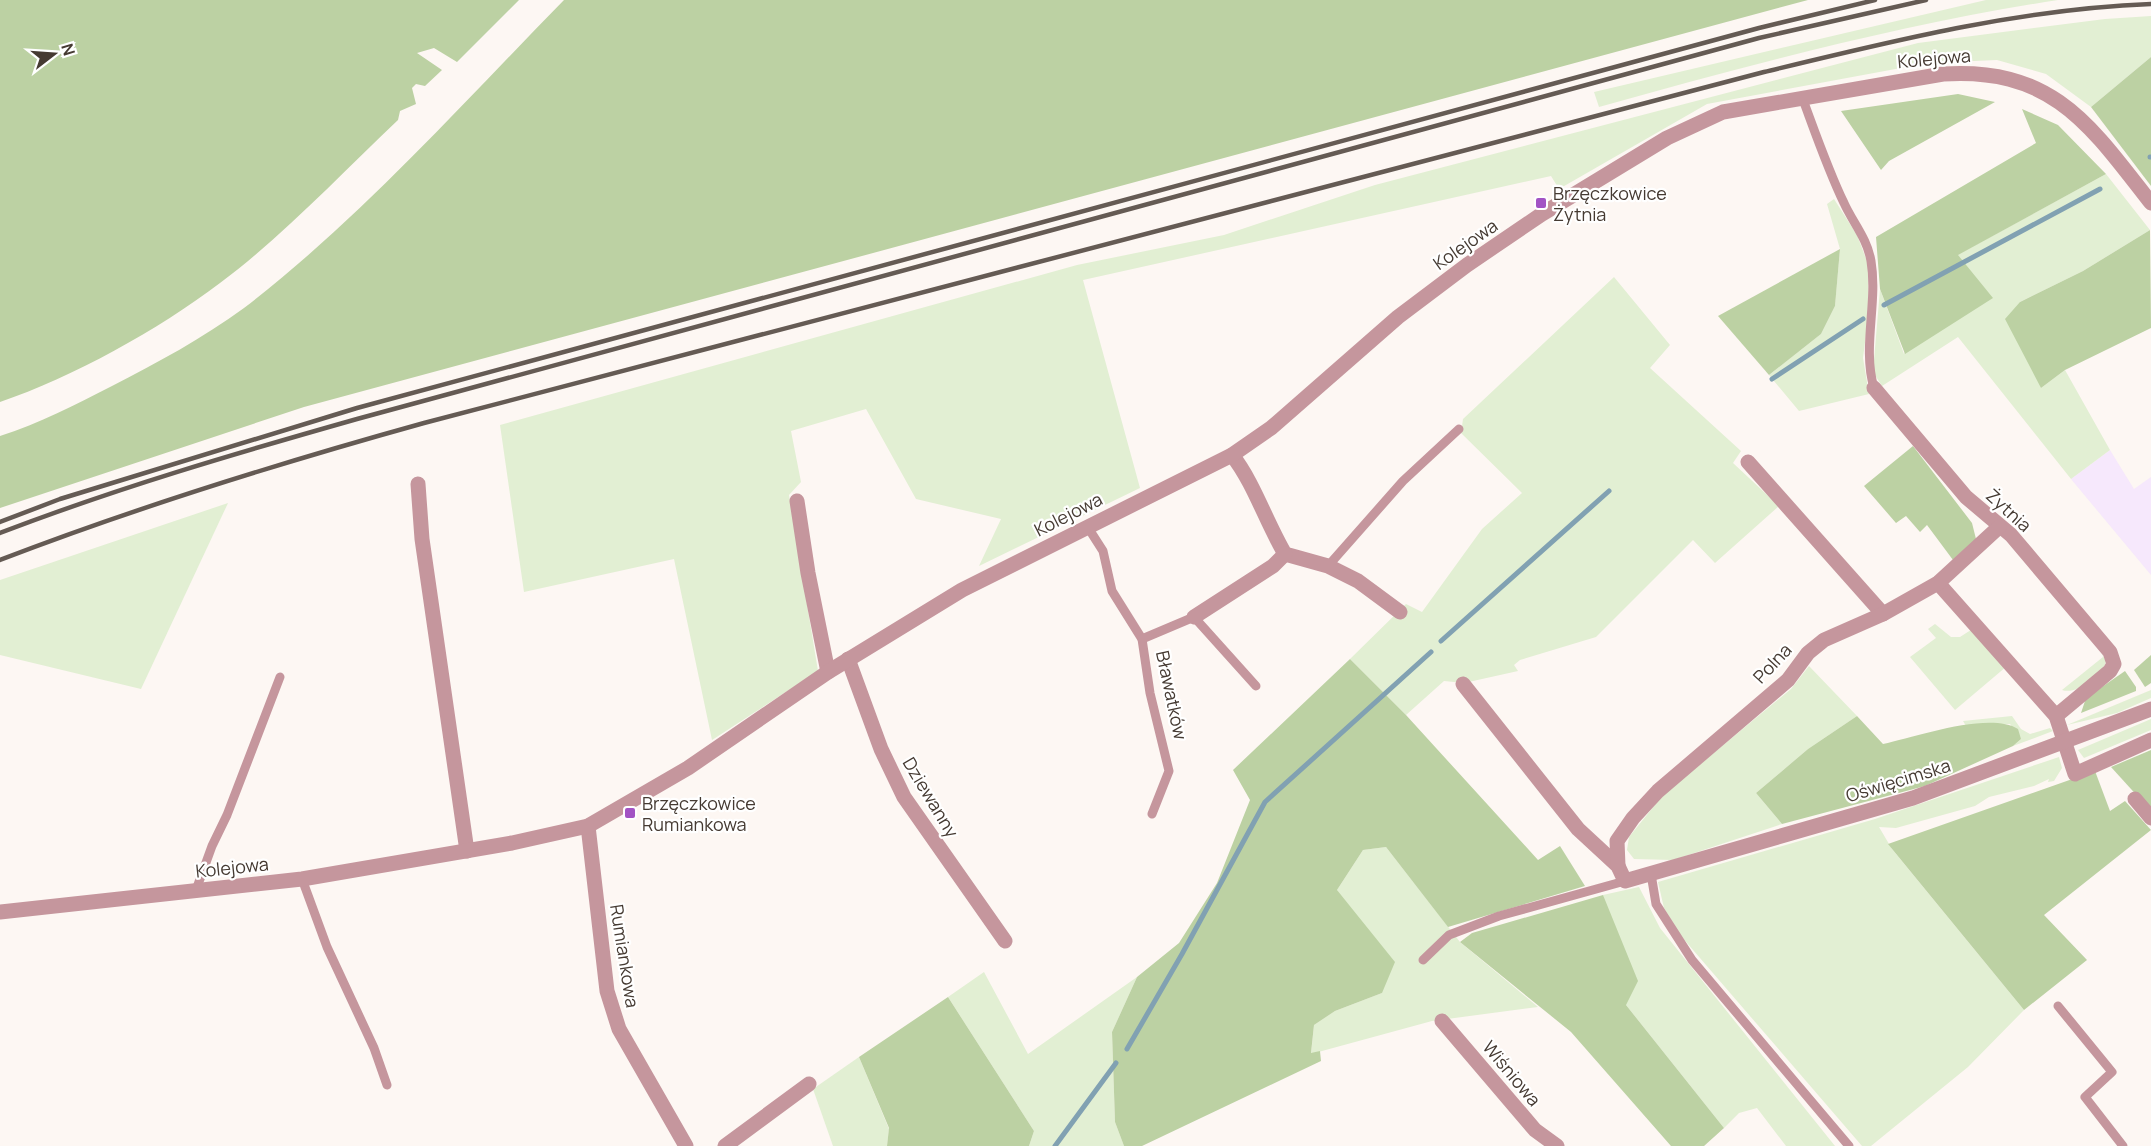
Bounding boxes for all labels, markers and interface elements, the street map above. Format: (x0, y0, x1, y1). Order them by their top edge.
north arrow (24, 24, 84, 84)
text: N (56, 41, 81, 58)
street label: Kolejowa (1896, 43, 1972, 73)
place label: Brzęczkowice Żytnia (1553, 181, 1667, 226)
marker: Brzęczkowice Żytnia (1534, 196, 1548, 210)
street label: Kolejowa (1428, 213, 1502, 275)
street label: Żytnia (1981, 483, 2037, 537)
street label: Kolejowa (1030, 487, 1106, 541)
street label: Polna (1747, 638, 1797, 688)
street label: Bławatków (1151, 648, 1193, 742)
street label: Dziewanny (898, 752, 965, 842)
street label: Oświęcimska (1843, 753, 1953, 807)
place label: Brzęczkowice Rumiankowa (642, 791, 756, 836)
marker: Brzęczkowice Rumiankowa (623, 806, 637, 820)
street label: Kolejowa (194, 851, 270, 883)
street label: Rumiankowa (605, 903, 645, 1009)
street label: Wiśniowa (1478, 1035, 1546, 1111)

